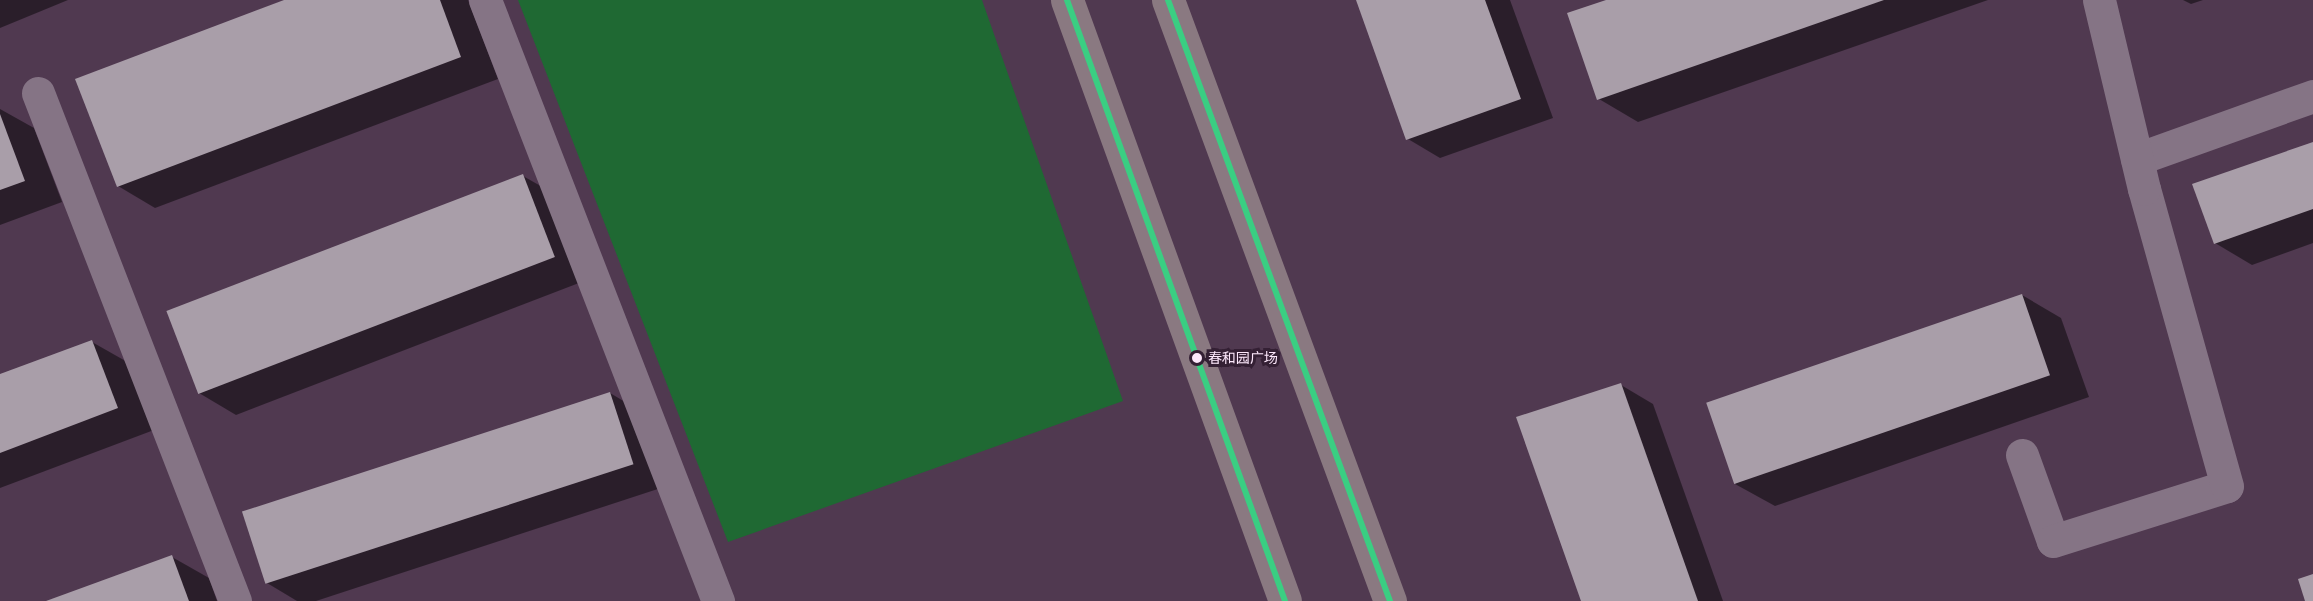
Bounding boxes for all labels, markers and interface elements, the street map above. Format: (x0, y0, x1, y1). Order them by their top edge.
place label: 春和园广场 (1208, 350, 1278, 366)
marker: 春和园广场 (1191, 352, 1203, 364)

